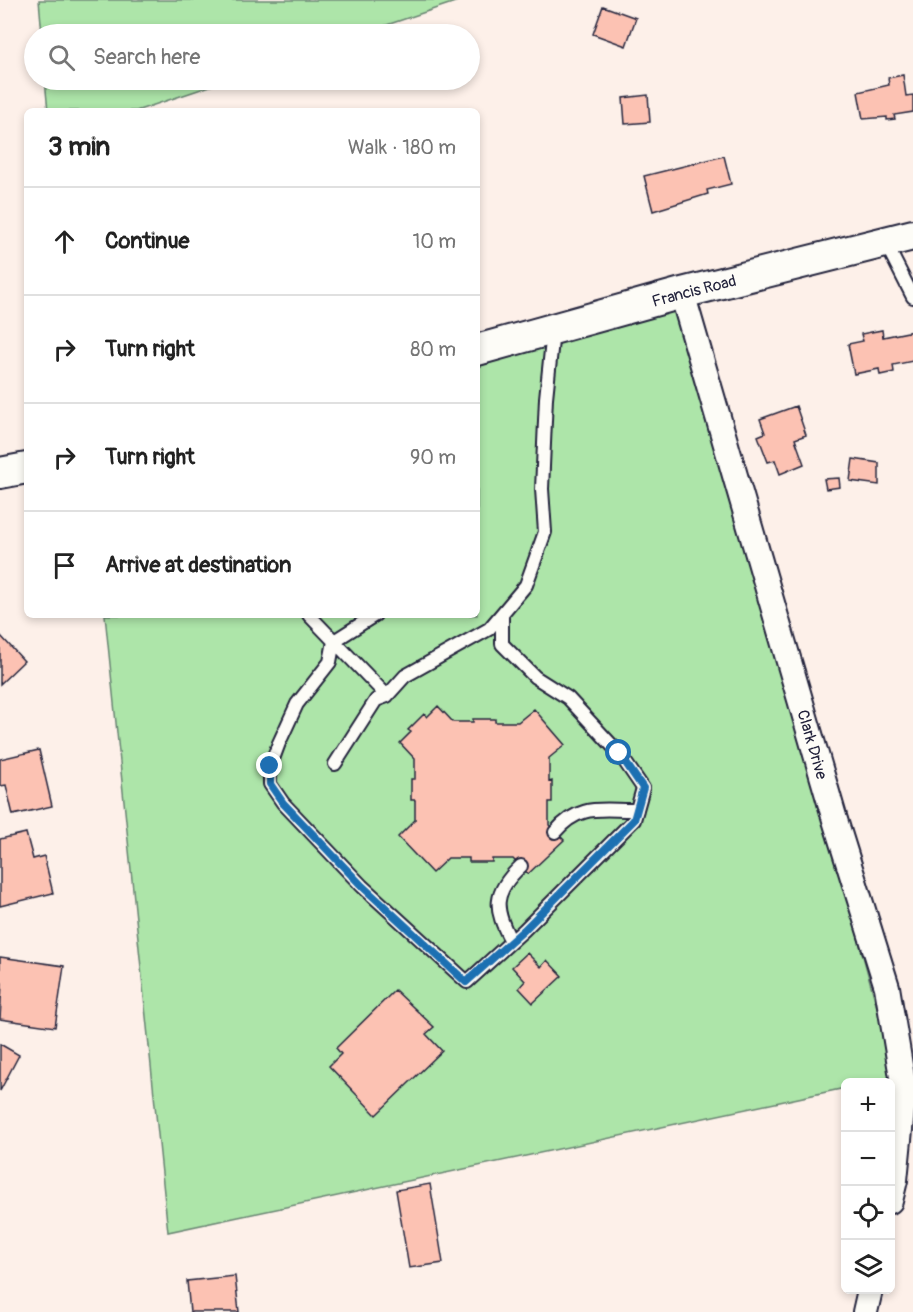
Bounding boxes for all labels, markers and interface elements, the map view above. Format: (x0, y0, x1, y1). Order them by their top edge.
search box (24, 24, 480, 90)
icon: search (45, 41, 78, 74)
text: Search here (93, 43, 200, 71)
text: 3 min (48, 131, 110, 163)
text: Walk · 180 m (348, 135, 456, 160)
icon: ahead (48, 225, 81, 258)
text: Continue (105, 227, 189, 255)
text: 10 m (412, 229, 456, 254)
street label: Francis Road (650, 271, 738, 312)
icon: right (48, 333, 81, 366)
text: Turn right (105, 335, 195, 363)
text: 80 m (410, 337, 456, 362)
icon: right (48, 441, 81, 474)
text: Turn right (105, 443, 195, 471)
text: 90 m (410, 445, 456, 470)
icon: arrive (48, 549, 81, 582)
text: Arrive at destination (105, 551, 291, 579)
street label: Clark Drive (793, 708, 832, 782)
route start (605, 739, 631, 765)
route end (256, 752, 282, 778)
map controls (841, 1078, 895, 1294)
button: + (841, 1078, 895, 1132)
button: − (841, 1132, 895, 1186)
button: locate (841, 1186, 895, 1240)
button: layers (841, 1240, 895, 1294)

